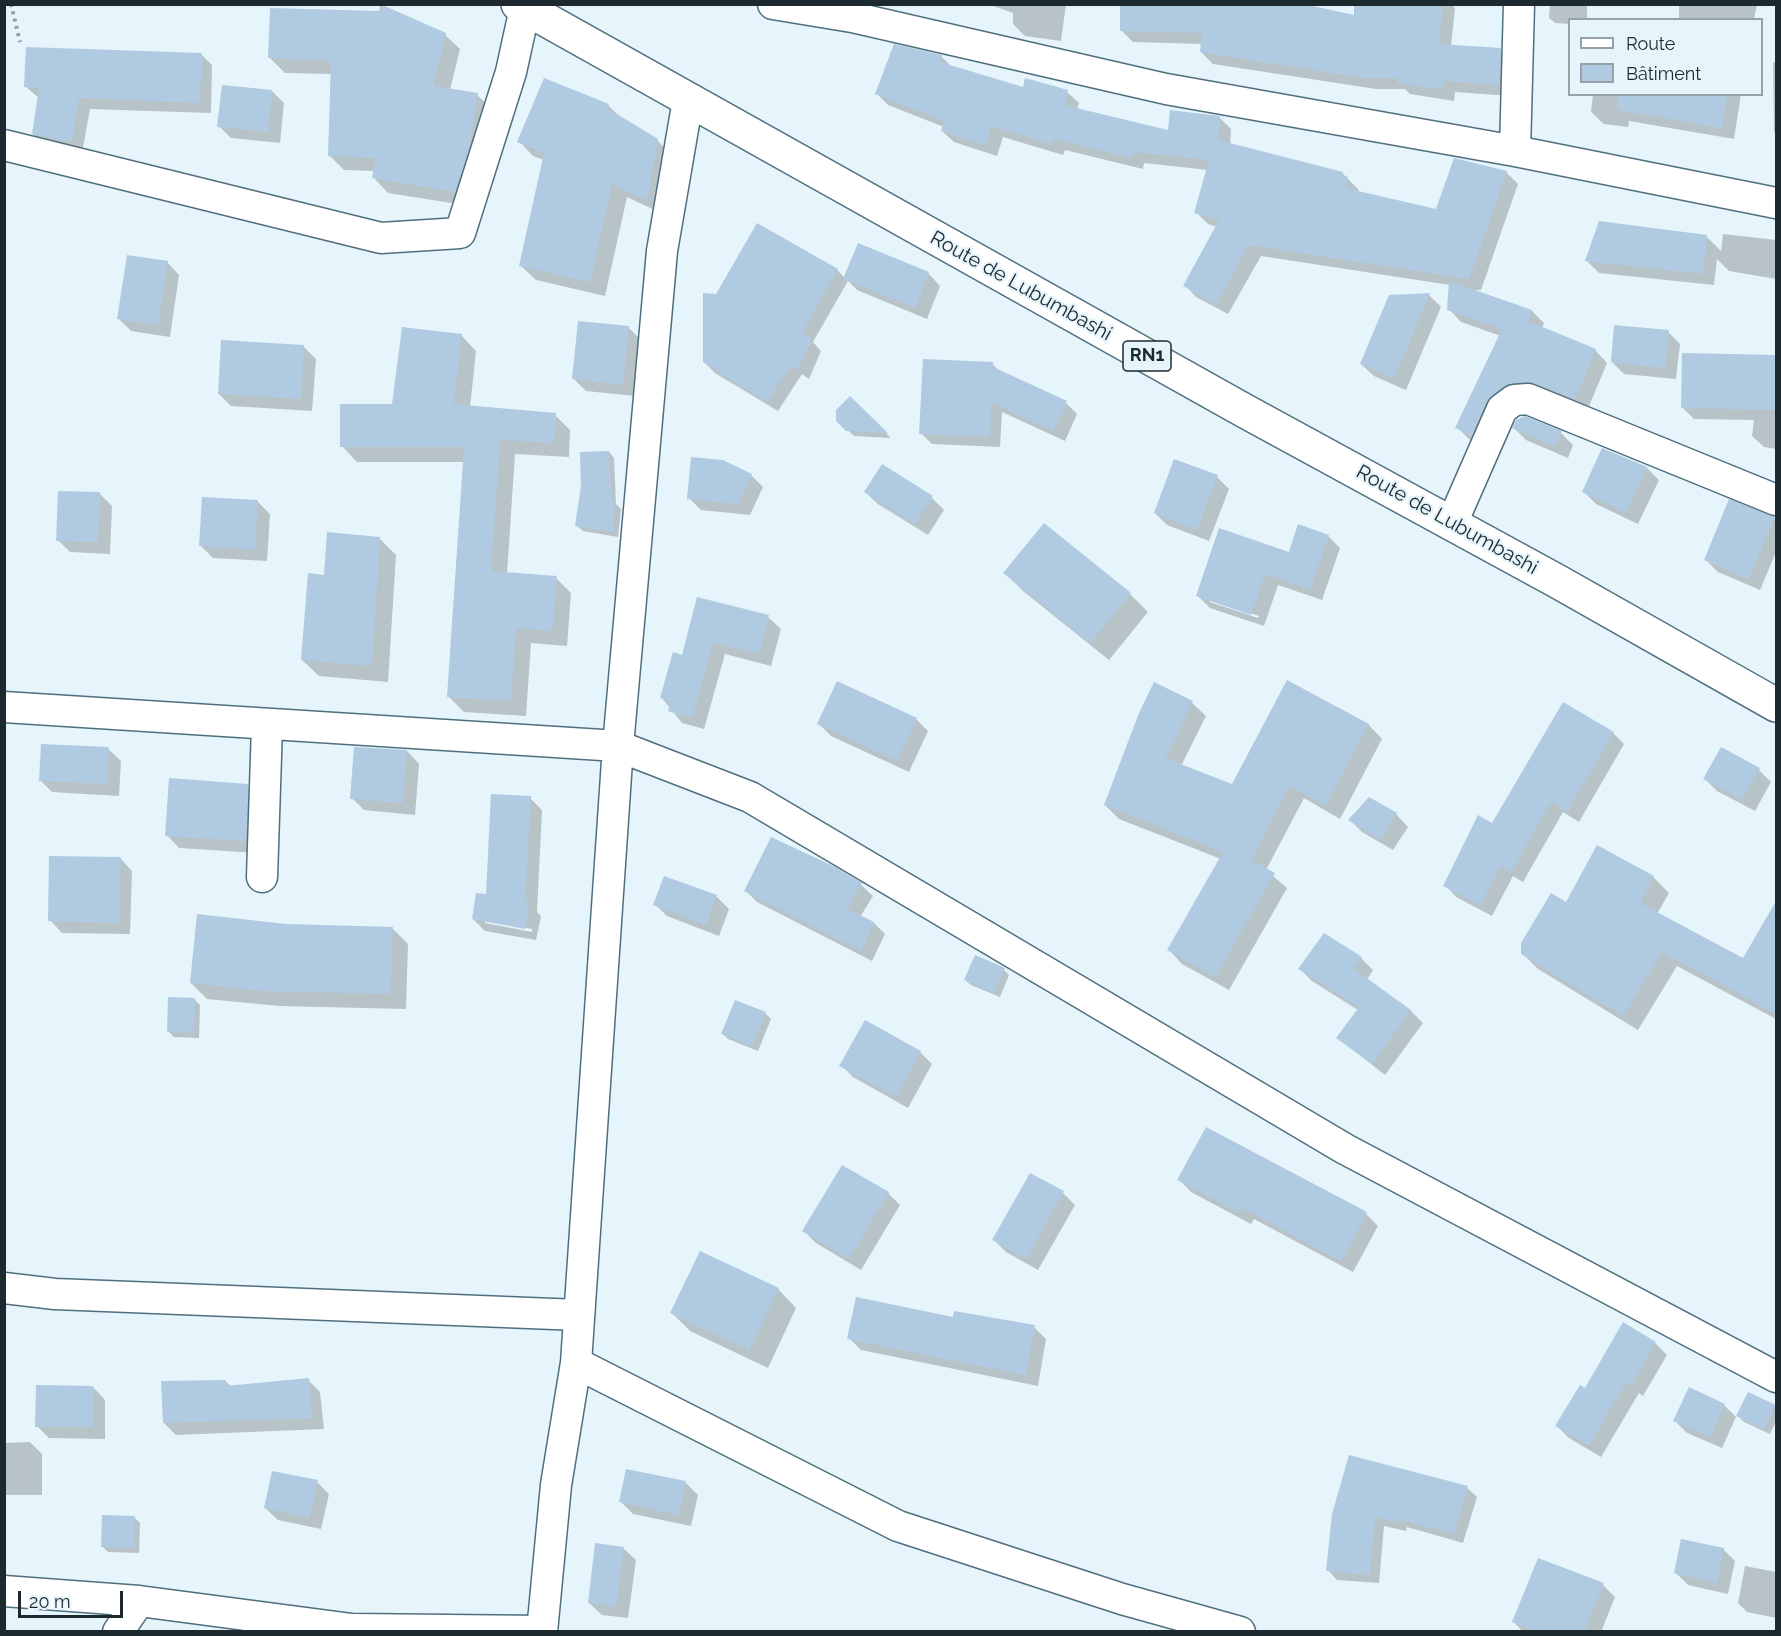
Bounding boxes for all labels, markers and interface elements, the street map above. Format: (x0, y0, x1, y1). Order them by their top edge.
legend (1568, 18, 1763, 96)
text: Route (1626, 33, 1675, 54)
text: Bâtiment (1626, 63, 1701, 84)
street label: Route de Lubumbashi (926, 226, 1116, 346)
road number: RN1 (1123, 341, 1171, 371)
street label: Route de Lubumbashi (1352, 460, 1542, 580)
scale bar (21, 1579, 126, 1617)
text: 20 m (29, 1591, 71, 1612)

